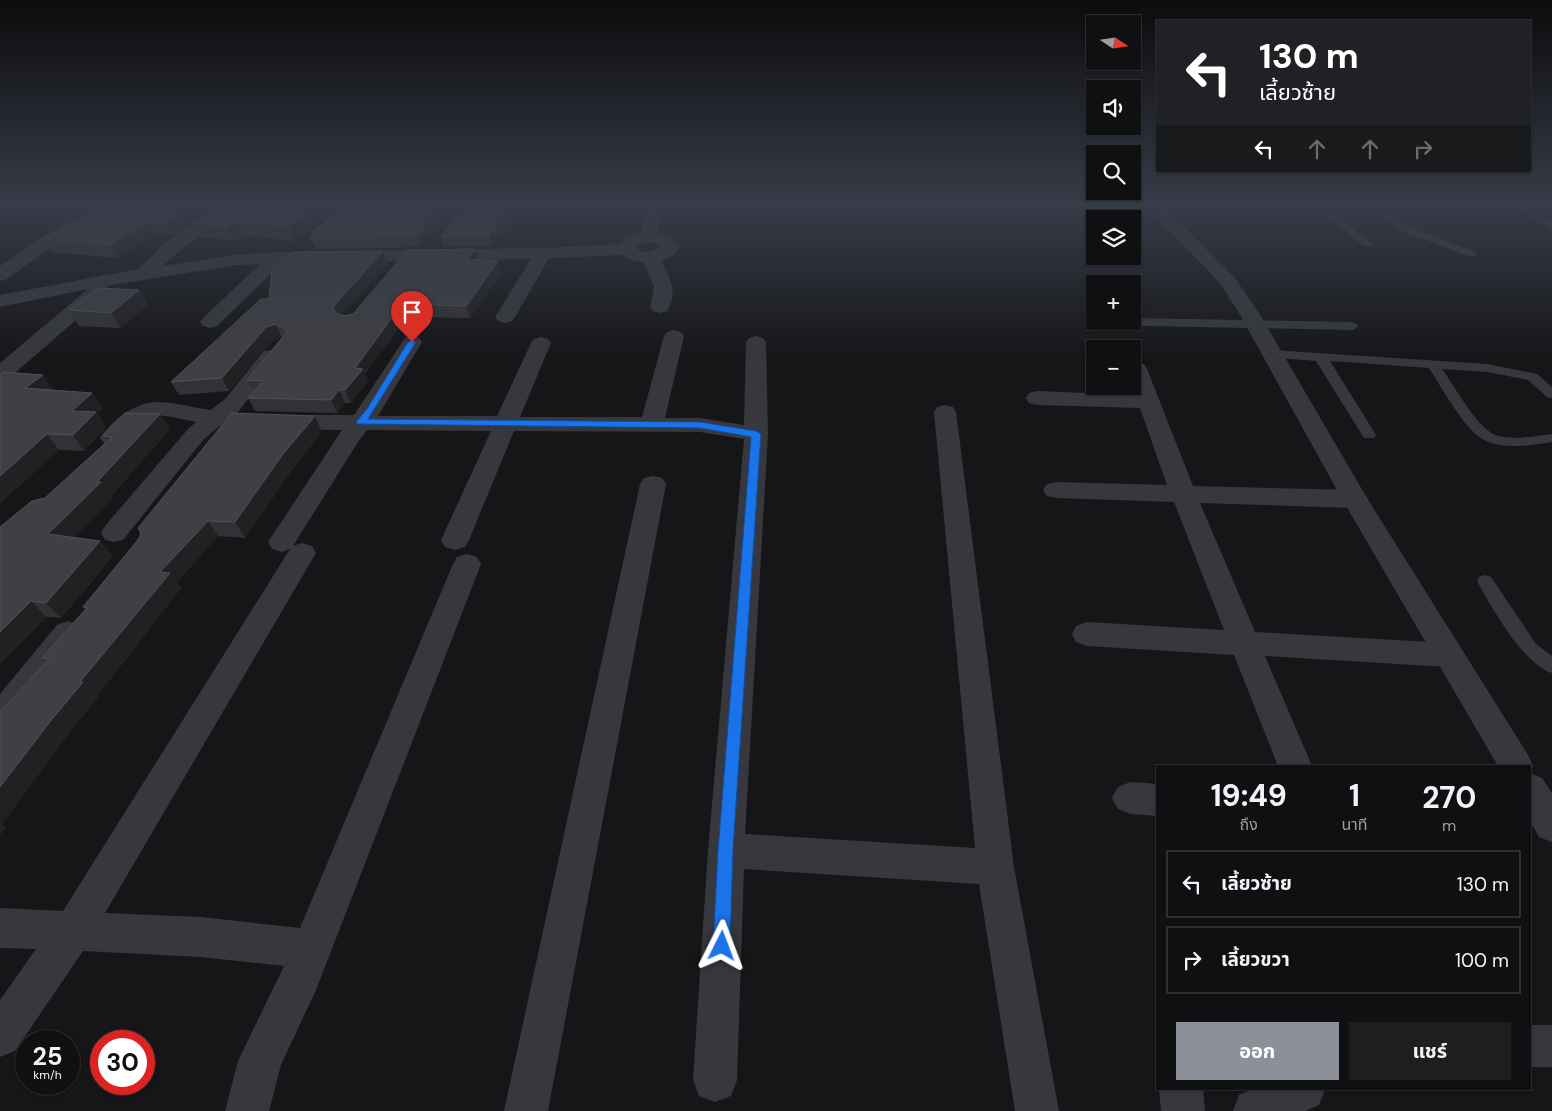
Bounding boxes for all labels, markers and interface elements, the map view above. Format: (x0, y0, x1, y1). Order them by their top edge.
north arrow (1086, 15, 1141, 70)
map controls (1086, 15, 1141, 395)
text: 130 m (1259, 33, 1359, 79)
icon: left (1176, 40, 1241, 105)
text: เลี้ยวซ้าย (1259, 78, 1336, 107)
button: sound (1086, 80, 1141, 135)
icon: left (1250, 135, 1278, 163)
icon: ahead (1303, 135, 1331, 163)
icon: ahead (1356, 135, 1384, 163)
icon: right (1409, 135, 1437, 163)
button: search (1086, 145, 1141, 200)
button: layers (1086, 210, 1141, 265)
button: + (1086, 275, 1141, 330)
pin (391, 291, 433, 342)
icon: arrive (398, 298, 426, 326)
button: − (1086, 340, 1141, 395)
text: 19:49 (1211, 776, 1287, 815)
text: 1 (1349, 776, 1360, 815)
text: 270 (1422, 778, 1476, 817)
text: ถึง (1240, 814, 1258, 835)
text: นาที (1341, 814, 1368, 835)
text: m (1442, 815, 1456, 836)
icon: left (1178, 870, 1206, 898)
text: เลี้ยวซ้าย (1221, 871, 1292, 896)
text: 130 m (1457, 872, 1509, 897)
position arrow (695, 919, 747, 971)
icon: right (1178, 946, 1206, 974)
text: เลี้ยวขวา (1221, 947, 1290, 972)
text: 100 m (1455, 948, 1509, 973)
button: ออก (1176, 1022, 1339, 1080)
button: แชร์ (1349, 1022, 1511, 1080)
speed limit sign: 30 (90, 1030, 155, 1095)
text: 25 (33, 1040, 62, 1073)
text: km/h (33, 1067, 62, 1083)

